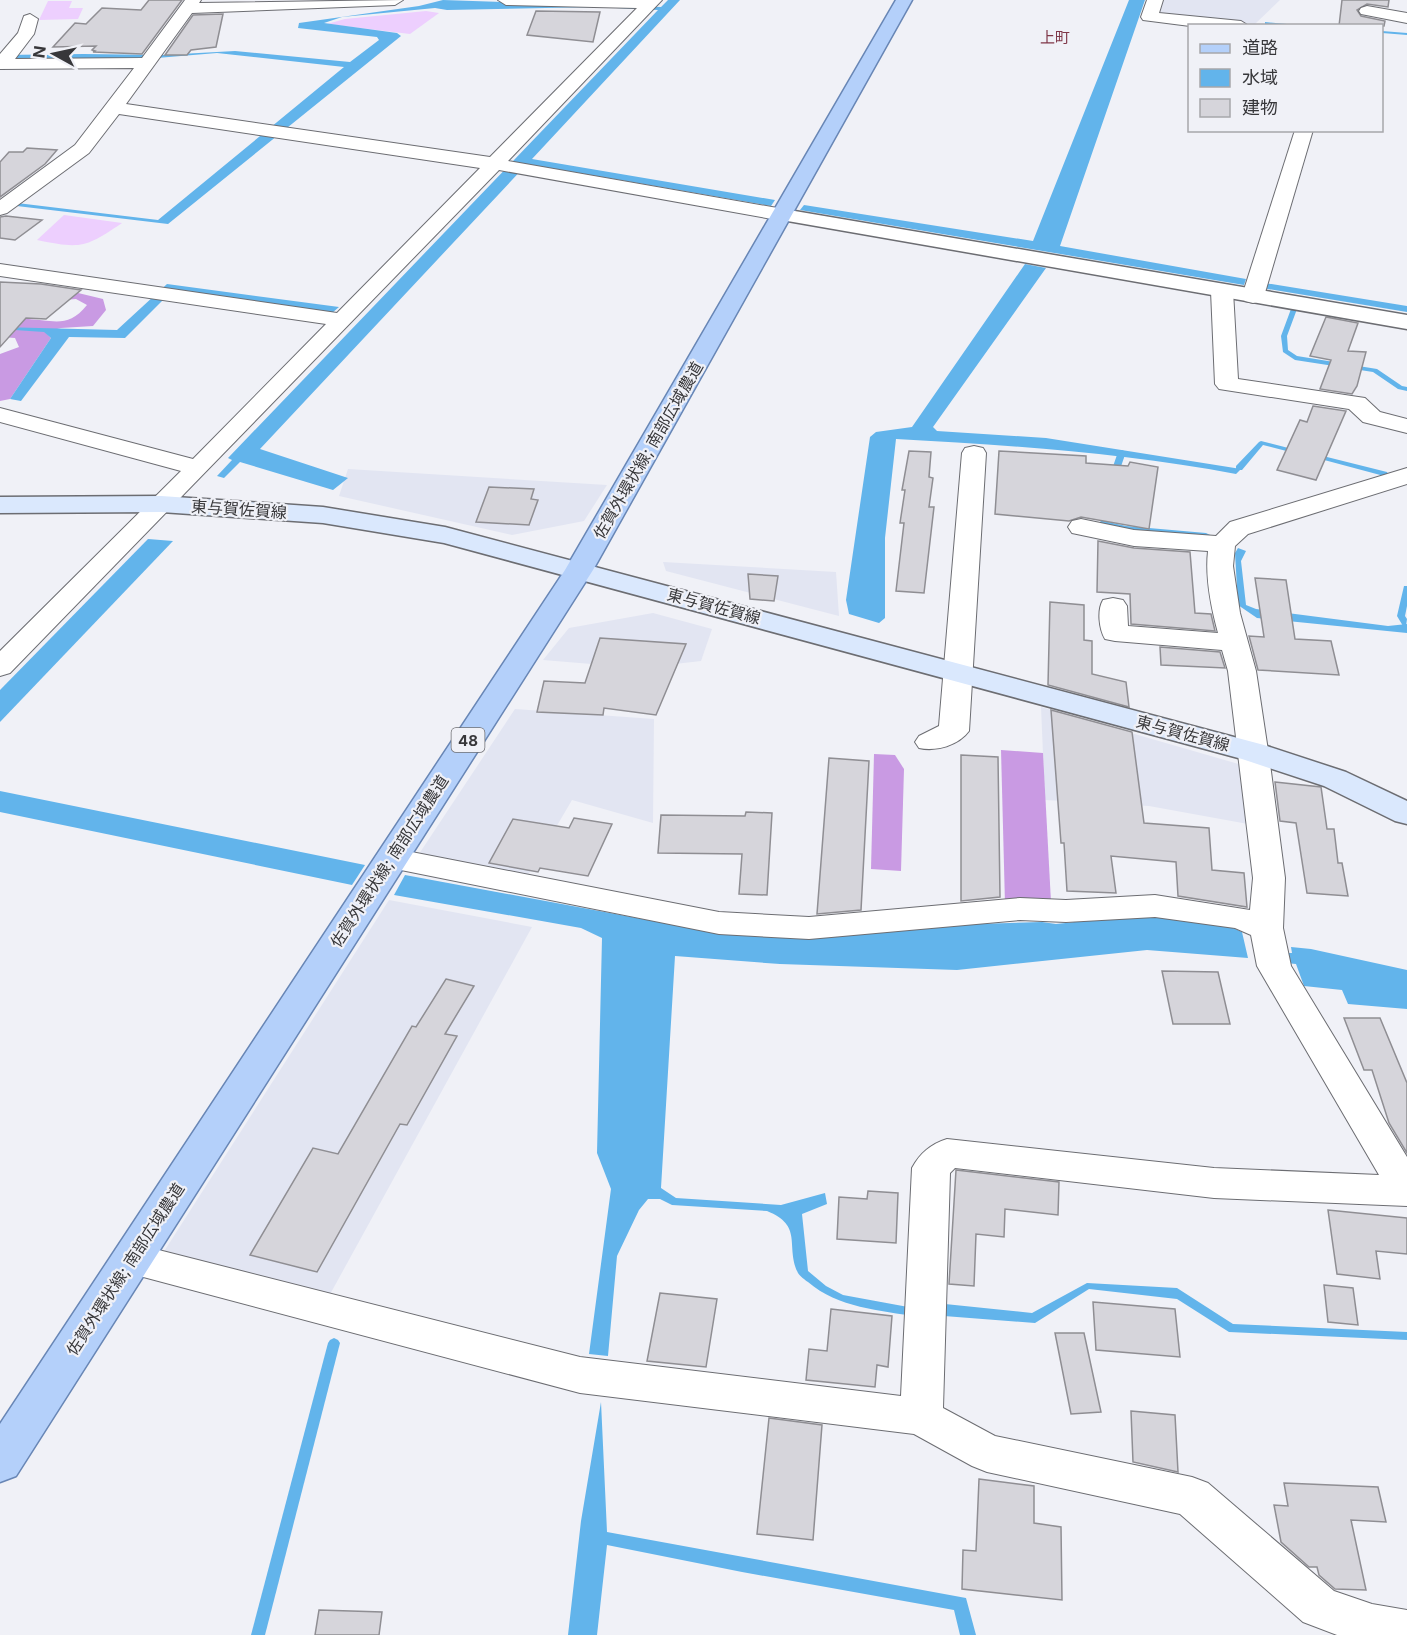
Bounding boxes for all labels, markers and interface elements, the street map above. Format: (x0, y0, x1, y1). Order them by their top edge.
north arrow (24, 24, 84, 84)
legend (1188, 24, 1383, 132)
district label: 上町 (1040, 28, 1070, 47)
text: 道路 (1242, 37, 1278, 58)
text: N (28, 44, 50, 59)
text: 水域 (1242, 67, 1278, 88)
text: 建物 (1242, 97, 1278, 118)
street label: 佐賀外環状線; 南部広域農道 (589, 358, 707, 542)
street label: 東与賀佐賀線 (190, 496, 288, 522)
street label: 東与賀佐賀線 (665, 584, 763, 628)
street label: 東与賀佐賀線 (1134, 711, 1232, 755)
road number: 48 (452, 728, 484, 752)
street label: 佐賀外環状線; 南部広域農道 (326, 771, 452, 951)
street label: 佐賀外環状線; 南部広域農道 (62, 1179, 188, 1359)

